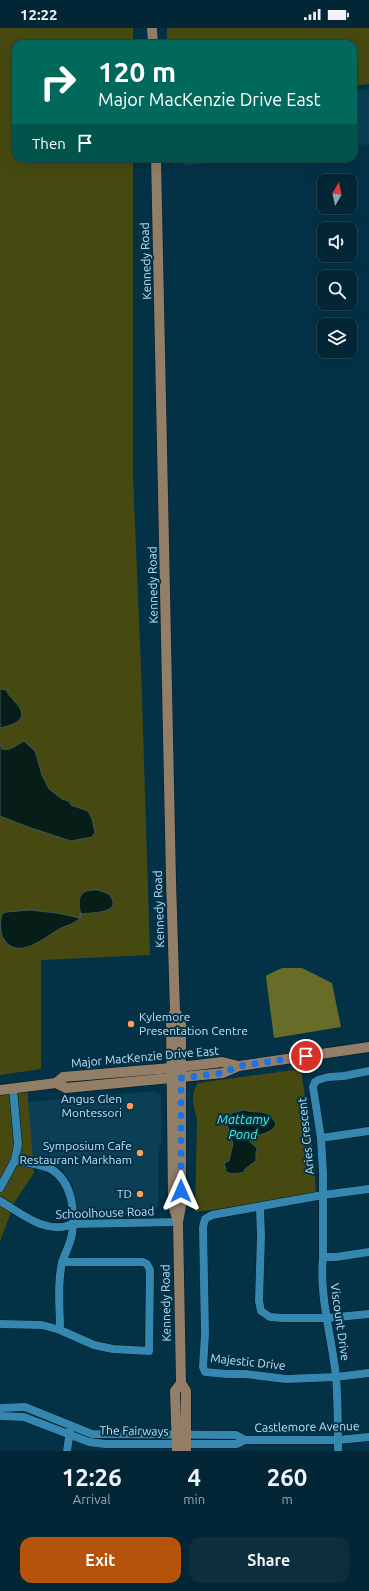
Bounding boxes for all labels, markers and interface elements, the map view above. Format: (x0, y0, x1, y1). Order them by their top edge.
text: 12:22 (20, 6, 58, 23)
icon: right (32, 56, 84, 108)
text: 120 m (98, 56, 176, 87)
text: Major MacKenzie Drive East (98, 89, 321, 109)
icon: arrive (74, 132, 96, 154)
text: Then (32, 135, 66, 152)
north arrow (317, 174, 357, 214)
map controls (317, 174, 357, 358)
street label: Kennedy Road (138, 222, 153, 300)
button: sound (317, 222, 357, 262)
button: search (317, 270, 357, 310)
button: layers (317, 318, 357, 358)
street label: Kennedy Road (145, 546, 160, 624)
street label: Kennedy Road (151, 870, 166, 948)
place label: Kylemore Presentation Centre (139, 1010, 248, 1037)
marker: Kylemore Presentation Centre (126, 1019, 136, 1029)
pin (289, 1039, 323, 1073)
street label: Major MacKenzie Drive East (70, 1044, 220, 1069)
icon: arrive (295, 1045, 317, 1067)
place label: Angus Glen Montessori (61, 1092, 122, 1119)
street label: Aries Crescent (295, 1097, 316, 1175)
marker: Angus Glen Montessori (125, 1101, 135, 1111)
water label: Mattamy Pond (217, 1112, 270, 1141)
place label: Symposium Cafe Restaurant Markham (19, 1139, 132, 1166)
marker: Symposium Cafe Restaurant Markham (135, 1148, 145, 1158)
position arrow (160, 1170, 202, 1212)
place label: TD (117, 1187, 132, 1200)
marker: TD (135, 1189, 145, 1199)
street label: Schoolhouse Road (55, 1204, 155, 1221)
street label: Kennedy Road (158, 1264, 173, 1342)
street label: Viscount Drive (329, 1282, 352, 1362)
street label: Majestic Drive (210, 1351, 286, 1372)
street label: Castlemore Avenue (254, 1419, 360, 1434)
street label: The Fairways (99, 1423, 169, 1438)
text: 12:26 (62, 1464, 122, 1491)
text: 4 (187, 1464, 201, 1491)
text: 260 (267, 1464, 307, 1491)
text: Arrival (73, 1492, 111, 1506)
text: min (183, 1492, 205, 1506)
text: m (281, 1492, 293, 1506)
button: Exit (20, 1537, 181, 1583)
button: Share (189, 1537, 349, 1583)

